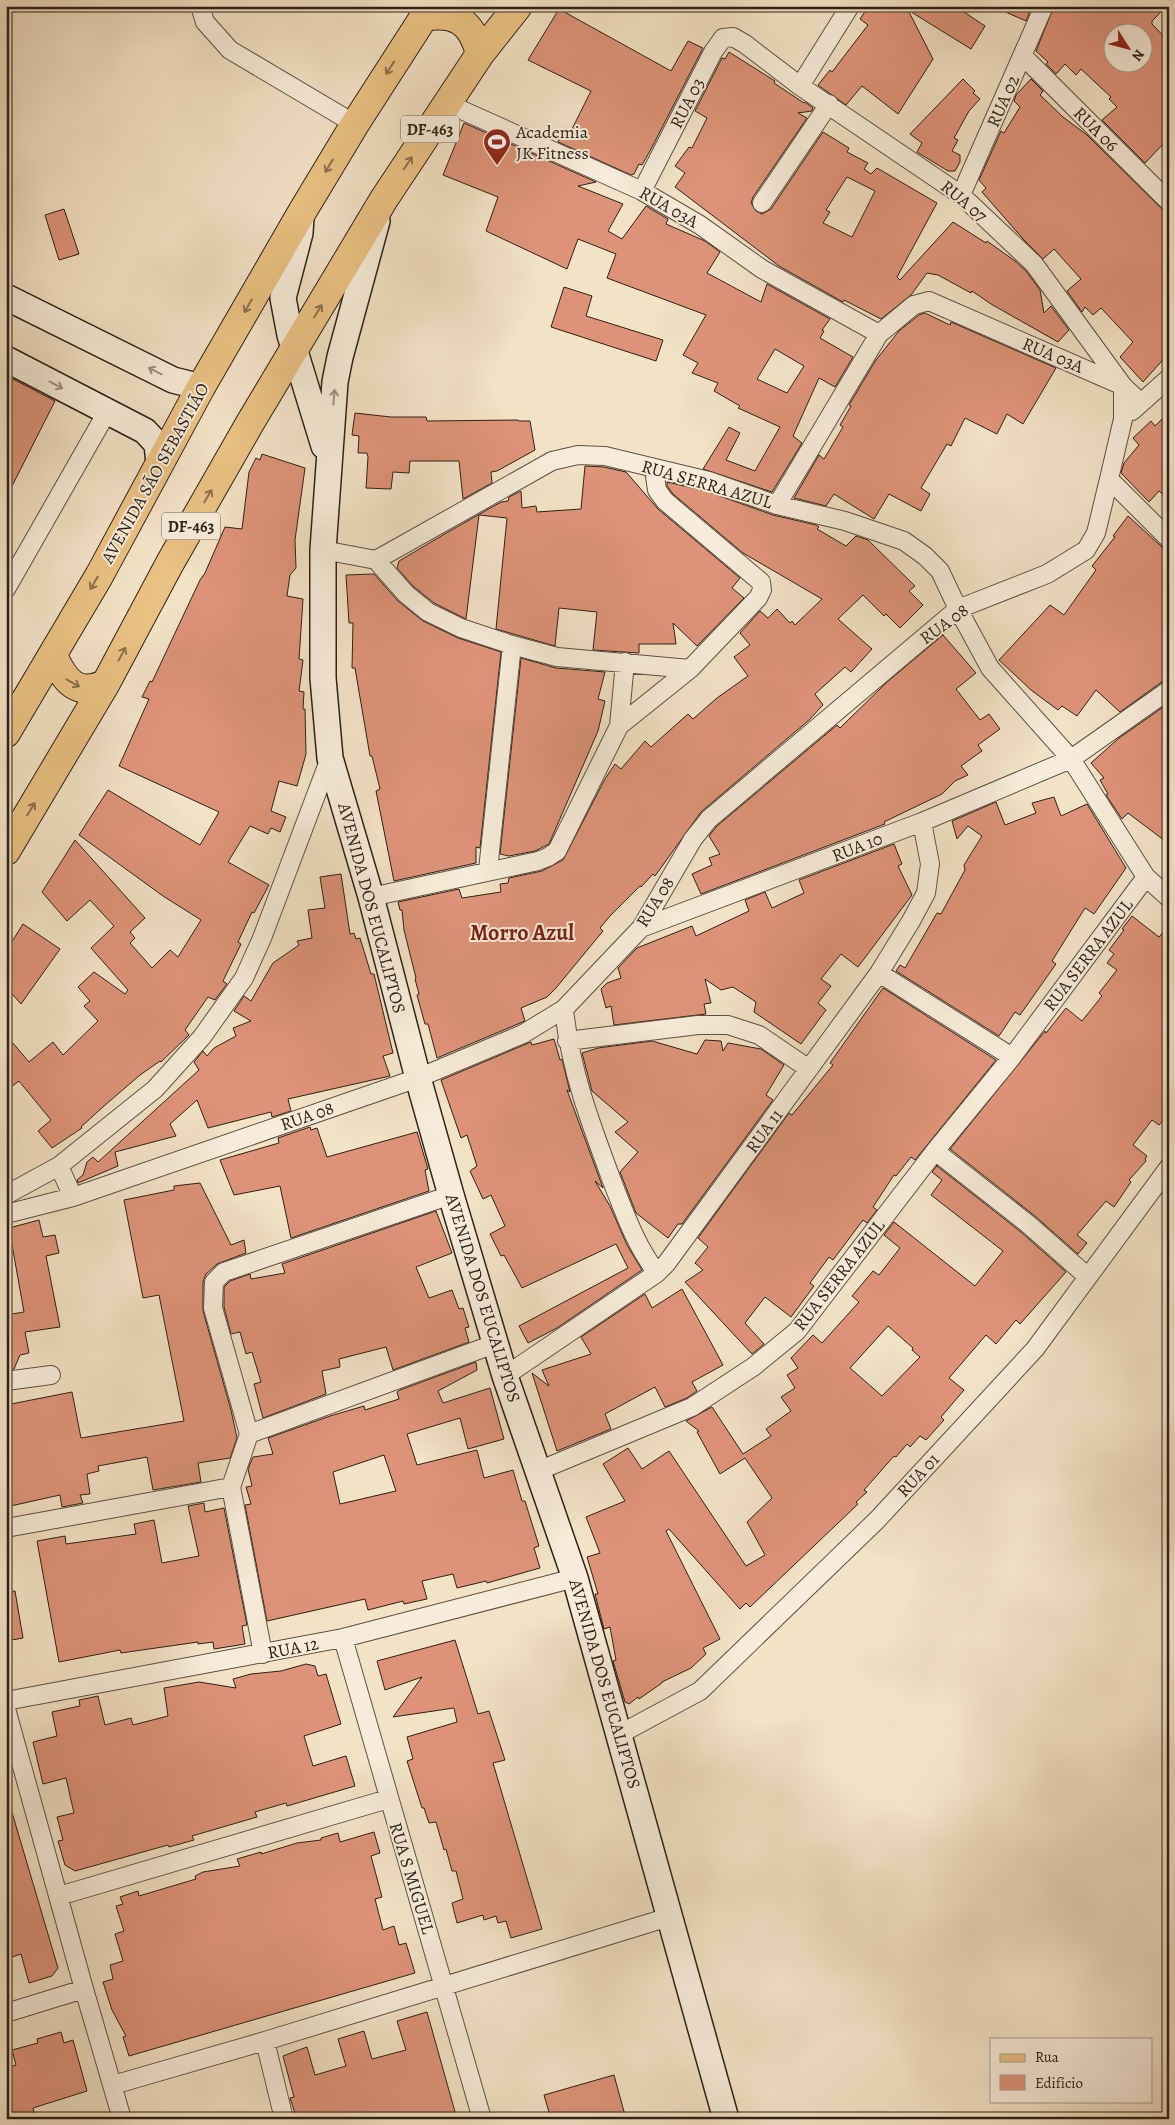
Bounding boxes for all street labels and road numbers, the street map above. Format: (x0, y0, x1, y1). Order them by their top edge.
street label: RUA 02 (981, 71, 1025, 131)
street label: RUA 03 (664, 74, 710, 132)
street label: RUA 06 (1068, 101, 1124, 157)
road number: DF-463 (401, 116, 459, 142)
street label: RUA 07 (936, 174, 993, 228)
street label: RUA 03A (635, 181, 703, 234)
street label: RUA 03A (1019, 331, 1088, 379)
street label: AVENIDA SÃO SEBASTIÃO (95, 378, 215, 569)
street label: RUA SERRA AZUL (639, 454, 776, 514)
road number: DF-463 (162, 512, 220, 540)
street label: RUA 08 (915, 598, 973, 650)
street label: AVENIDA DOS EUCALIPTOS (332, 799, 412, 1016)
street label: RUA 10 (828, 826, 886, 868)
street label: RUA 08 (630, 872, 680, 932)
street label: RUA SERRA AZUL (1038, 893, 1139, 1016)
street label: RUA 08 (277, 1096, 337, 1136)
street label: RUA 11 (740, 1104, 788, 1158)
street label: AVENIDA DOS EUCALIPTOS (440, 1190, 526, 1405)
street label: RUA SERRA AZUL (788, 1214, 891, 1336)
street label: RUA 01 (891, 1448, 945, 1502)
street label: AVENIDA DOS EUCALIPTOS (563, 1575, 646, 1792)
street label: RUA 12 (265, 1631, 321, 1665)
street label: RUA S MIGUEL (384, 1819, 441, 1938)

